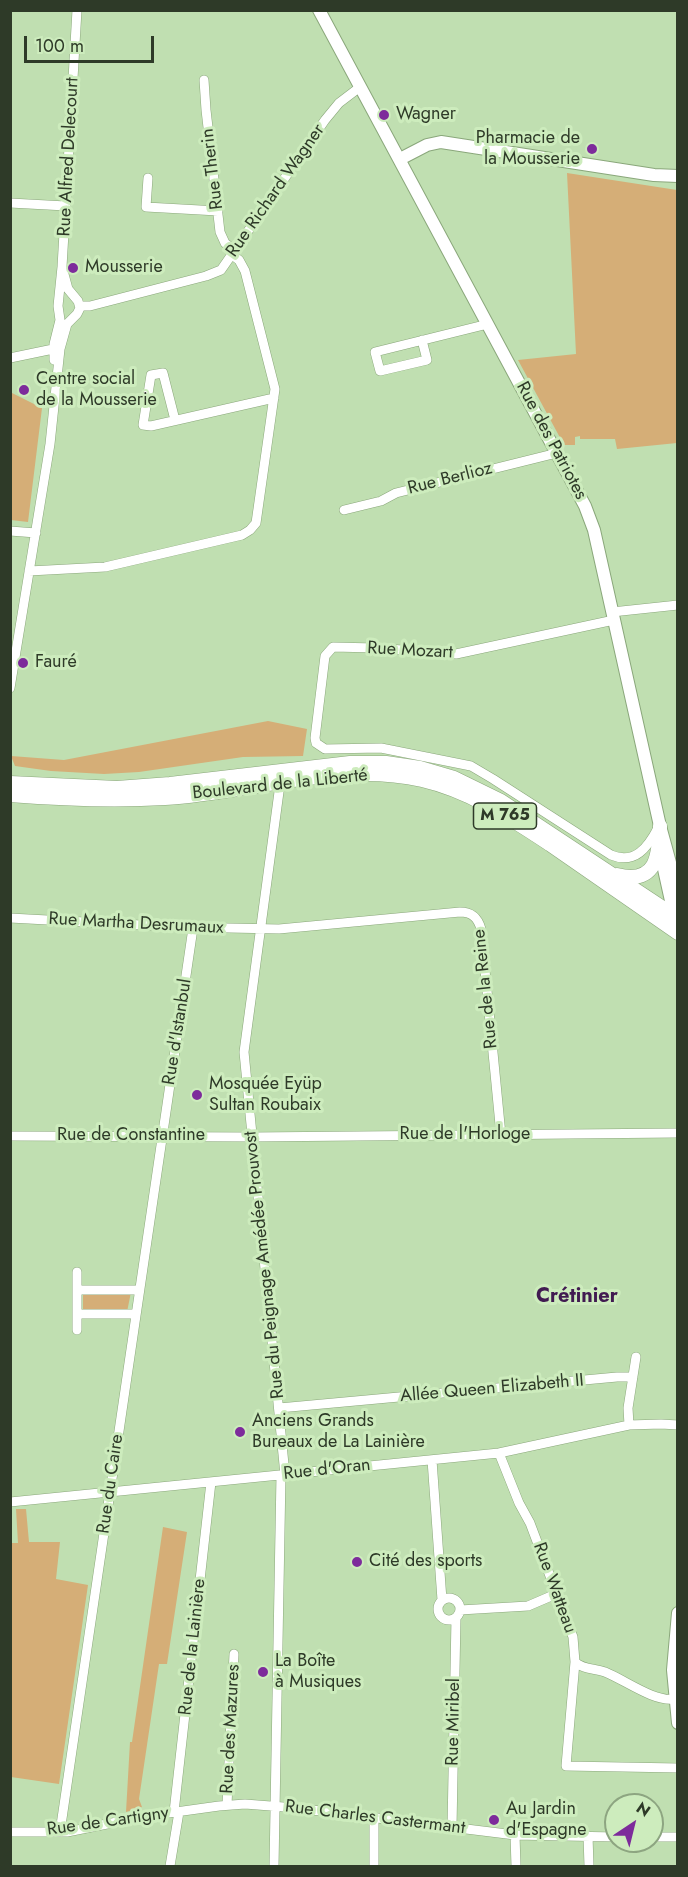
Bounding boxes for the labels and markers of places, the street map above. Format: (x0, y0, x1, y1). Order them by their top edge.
place label: Wagner (396, 104, 456, 126)
marker: Wagner (377, 108, 391, 122)
place label: Pharmacie de la Mousserie (476, 128, 580, 170)
marker: Pharmacie de la Mousserie (585, 142, 599, 156)
place label: Mousserie (85, 257, 163, 279)
marker: Mousserie (66, 261, 80, 275)
place label: Centre social de la Mousserie (36, 369, 157, 412)
marker: Centre social de la Mousserie (17, 383, 31, 397)
place label: Fauré (35, 652, 77, 674)
marker: Fauré (16, 656, 30, 670)
place label: Mosquée Eyüp Sultan Roubaix (209, 1074, 322, 1116)
marker: Mosquée Eyüp Sultan Roubaix (190, 1088, 204, 1102)
place label: Anciens Grands Bureaux de La Lainière (252, 1411, 425, 1454)
marker: Anciens Grands Bureaux de La Lainière (233, 1425, 247, 1439)
place label: Cité des sports (369, 1551, 482, 1573)
marker: Cité des sports (350, 1555, 364, 1569)
place label: La Boîte à Musiques (275, 1651, 361, 1694)
marker: La Boîte à Musiques (256, 1665, 270, 1679)
place label: Au Jardin d'Espagne (506, 1799, 586, 1842)
marker: Au Jardin d'Espagne (487, 1813, 501, 1827)

